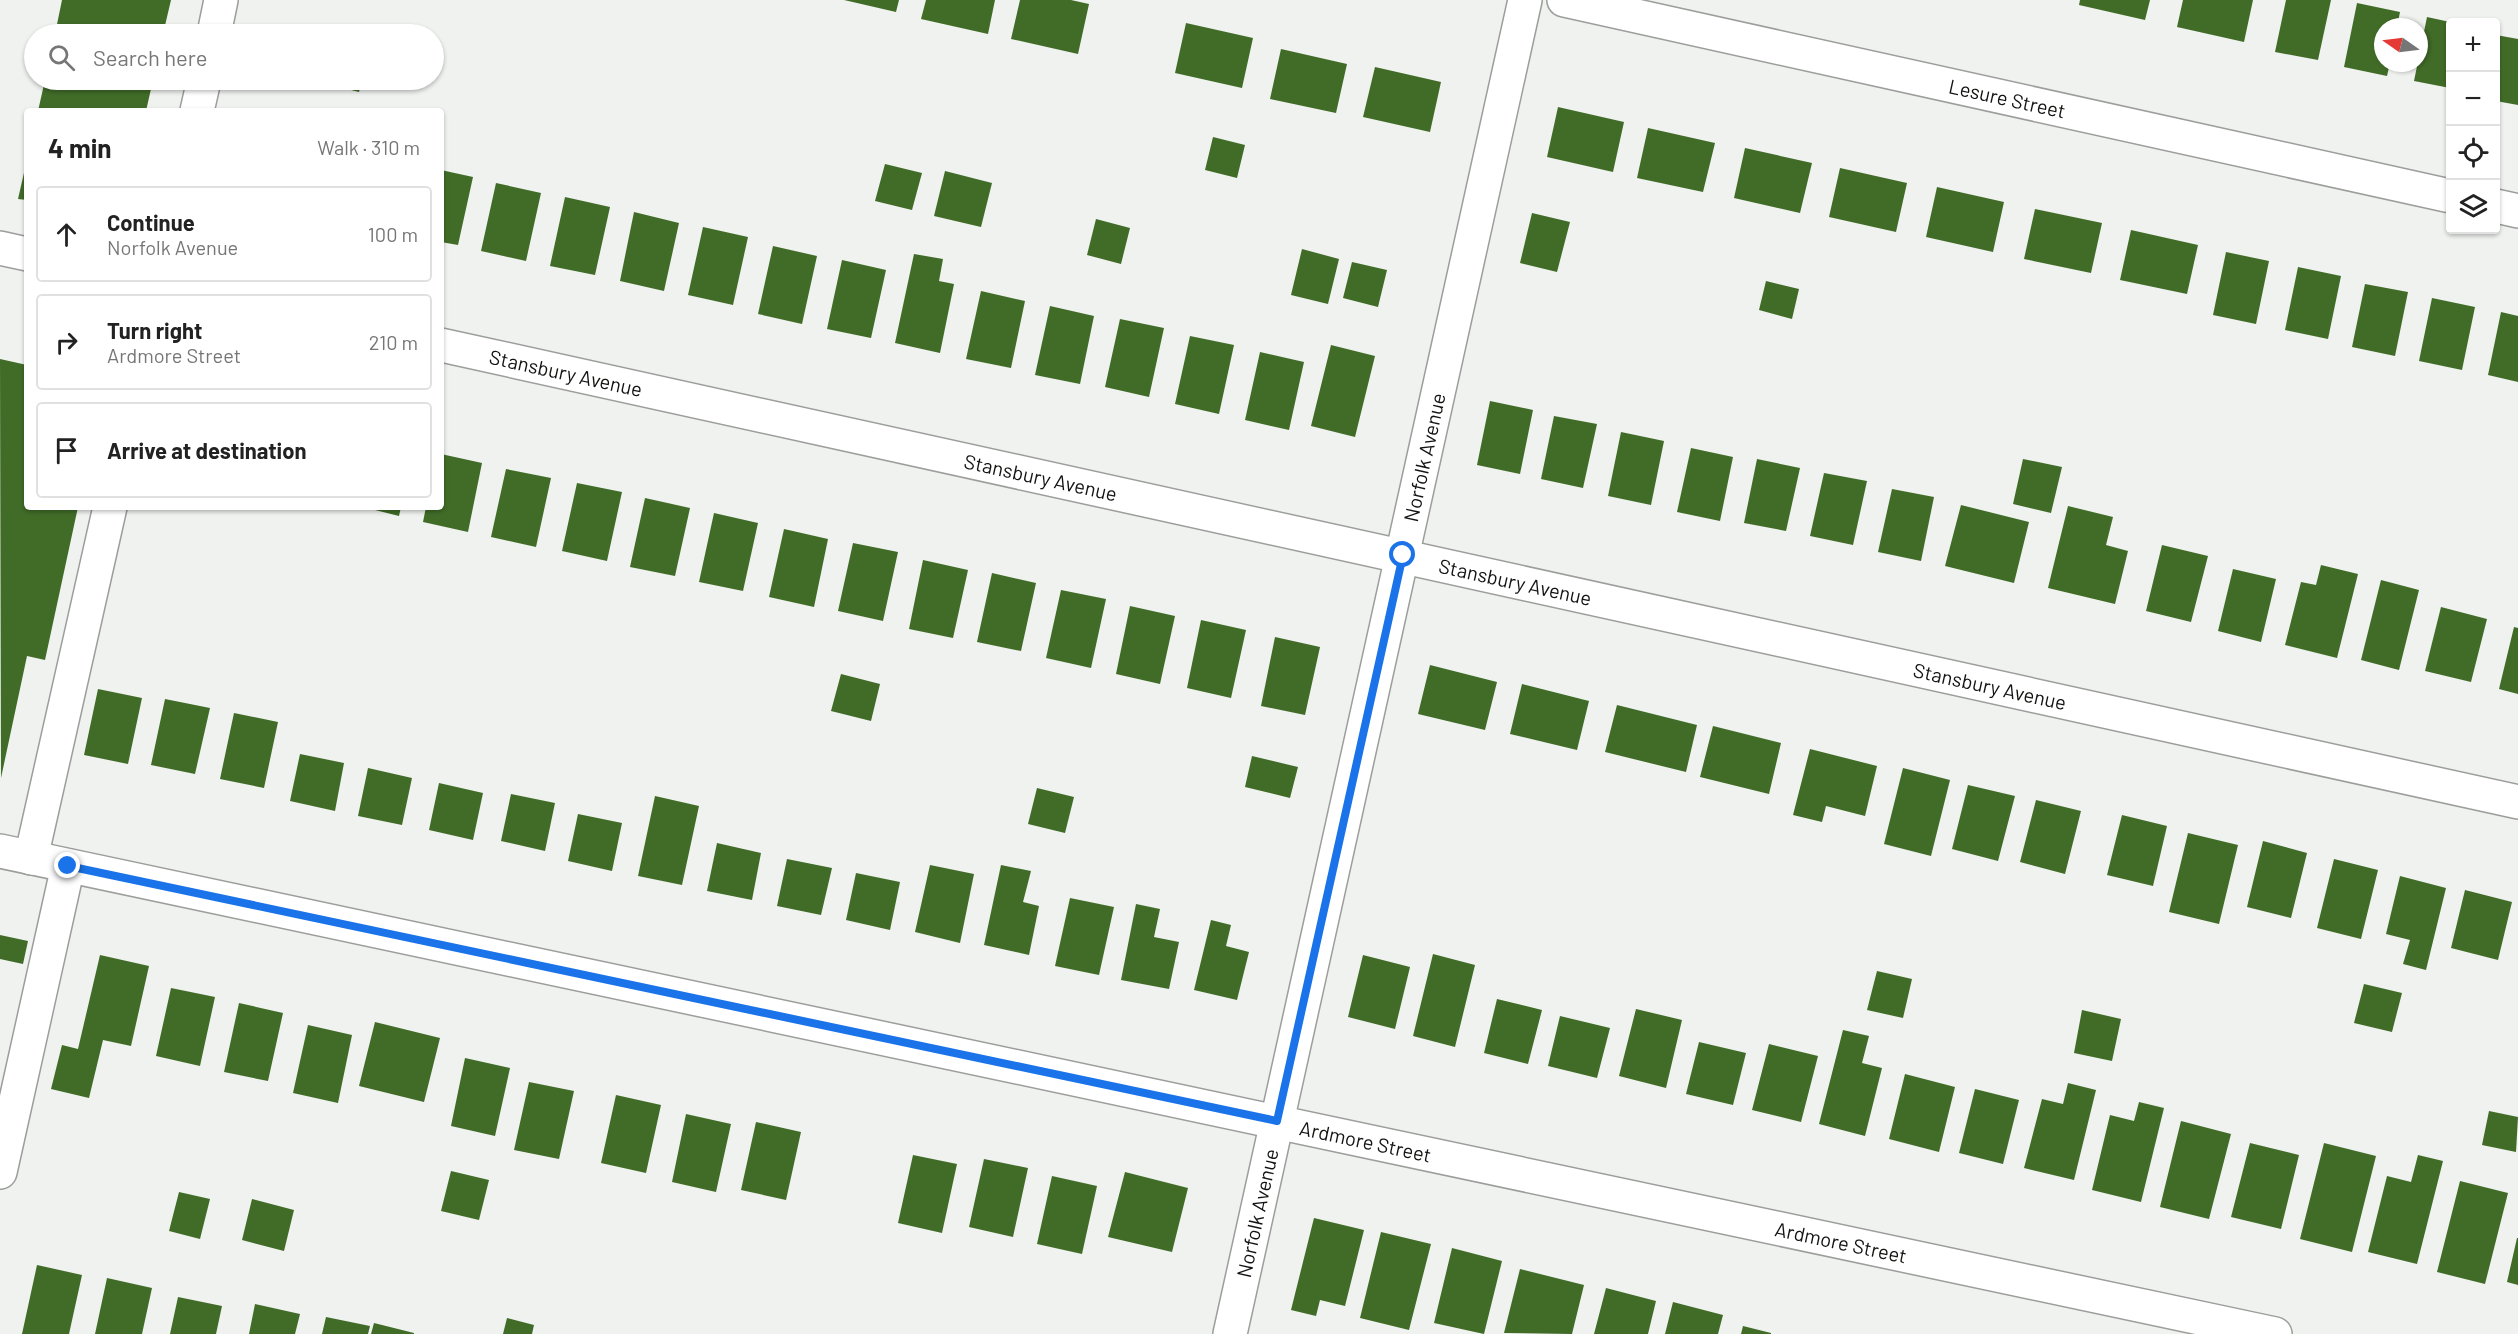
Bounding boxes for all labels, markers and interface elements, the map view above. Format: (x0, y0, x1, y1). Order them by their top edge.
north arrow (2374, 18, 2428, 72)
map controls (2446, 18, 2500, 234)
button: + (2446, 18, 2500, 72)
search box (24, 24, 444, 90)
icon: search (45, 41, 78, 74)
text: Search here (93, 44, 207, 70)
button: − (2446, 72, 2500, 126)
street label: Lesure Street (1947, 74, 2068, 123)
button: locate (2446, 126, 2500, 180)
text: 4 min (48, 132, 112, 163)
text: Walk · 310 m (317, 135, 420, 159)
button: layers (2446, 180, 2500, 234)
text: Continue (107, 209, 195, 235)
icon: ahead (50, 218, 83, 251)
text: 100 m (368, 222, 418, 246)
text: Norfolk Avenue (107, 235, 238, 259)
text: Turn right (107, 317, 202, 343)
icon: right (50, 326, 83, 359)
text: 210 m (369, 330, 418, 354)
text: Ardmore Street (107, 343, 241, 367)
street label: Stansbury Avenue (487, 344, 645, 401)
street label: Norfolk Avenue (1398, 390, 1450, 524)
icon: arrive (50, 434, 83, 467)
text: Arrive at destination (107, 437, 306, 463)
street label: Stansbury Avenue (962, 448, 1119, 505)
route start (1389, 541, 1415, 567)
street label: Stansbury Avenue (1437, 553, 1594, 610)
street label: Stansbury Avenue (1911, 657, 2069, 714)
route end (54, 852, 80, 878)
street label: Ardmore Street (1298, 1115, 1434, 1167)
street label: Norfolk Avenue (1231, 1146, 1283, 1280)
street label: Ardmore Street (1773, 1216, 1909, 1268)

